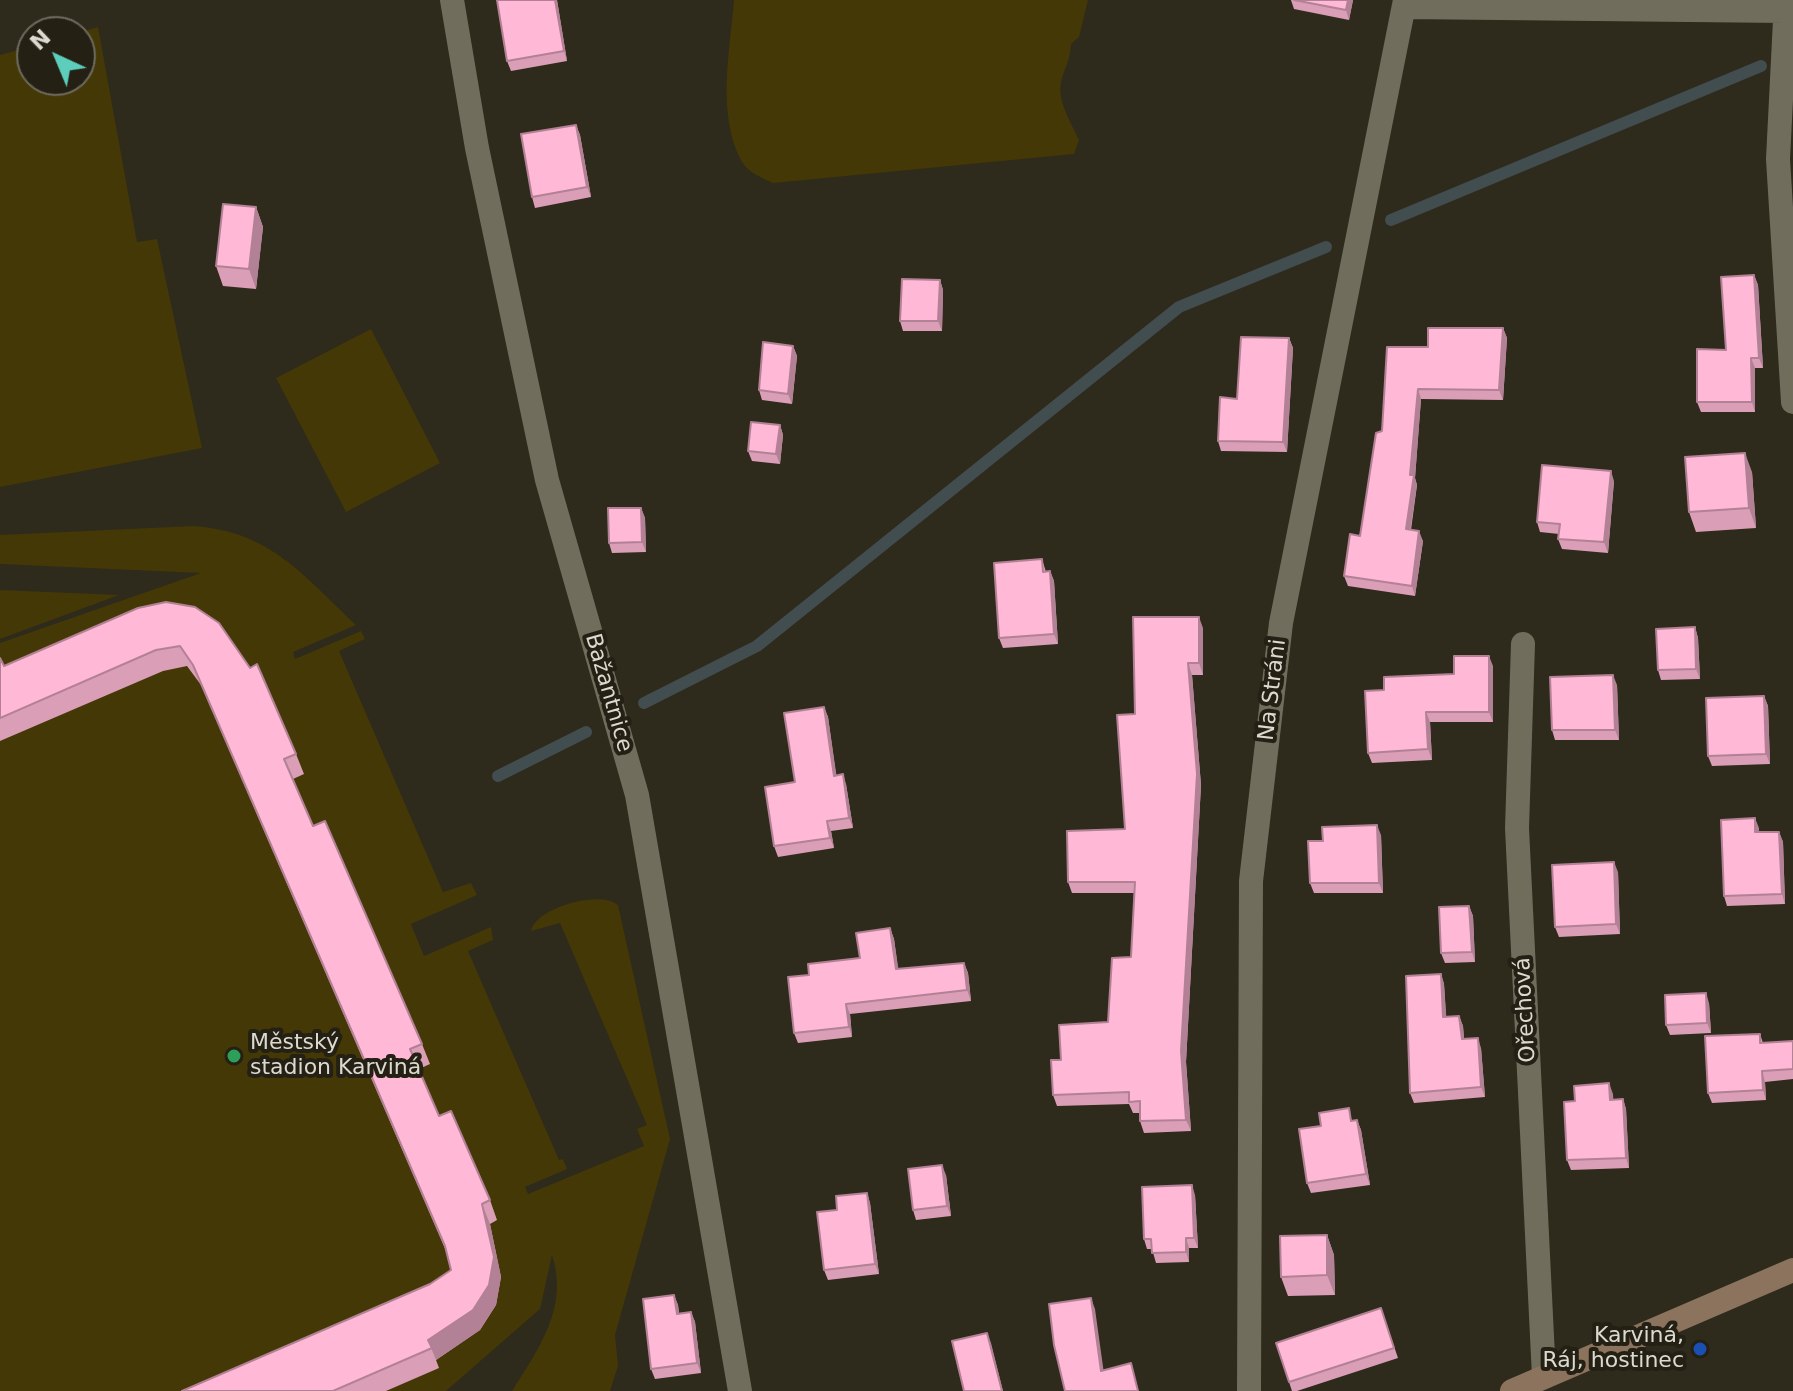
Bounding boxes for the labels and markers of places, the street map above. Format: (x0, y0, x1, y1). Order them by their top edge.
place label: Městský stadion Karviná (250, 1030, 421, 1082)
marker: Městský stadion Karviná (225, 1047, 243, 1065)
place label: Karviná, Ráj, hostinec (1542, 1323, 1684, 1374)
marker: Karviná, Ráj, hostinec (1691, 1340, 1709, 1358)

